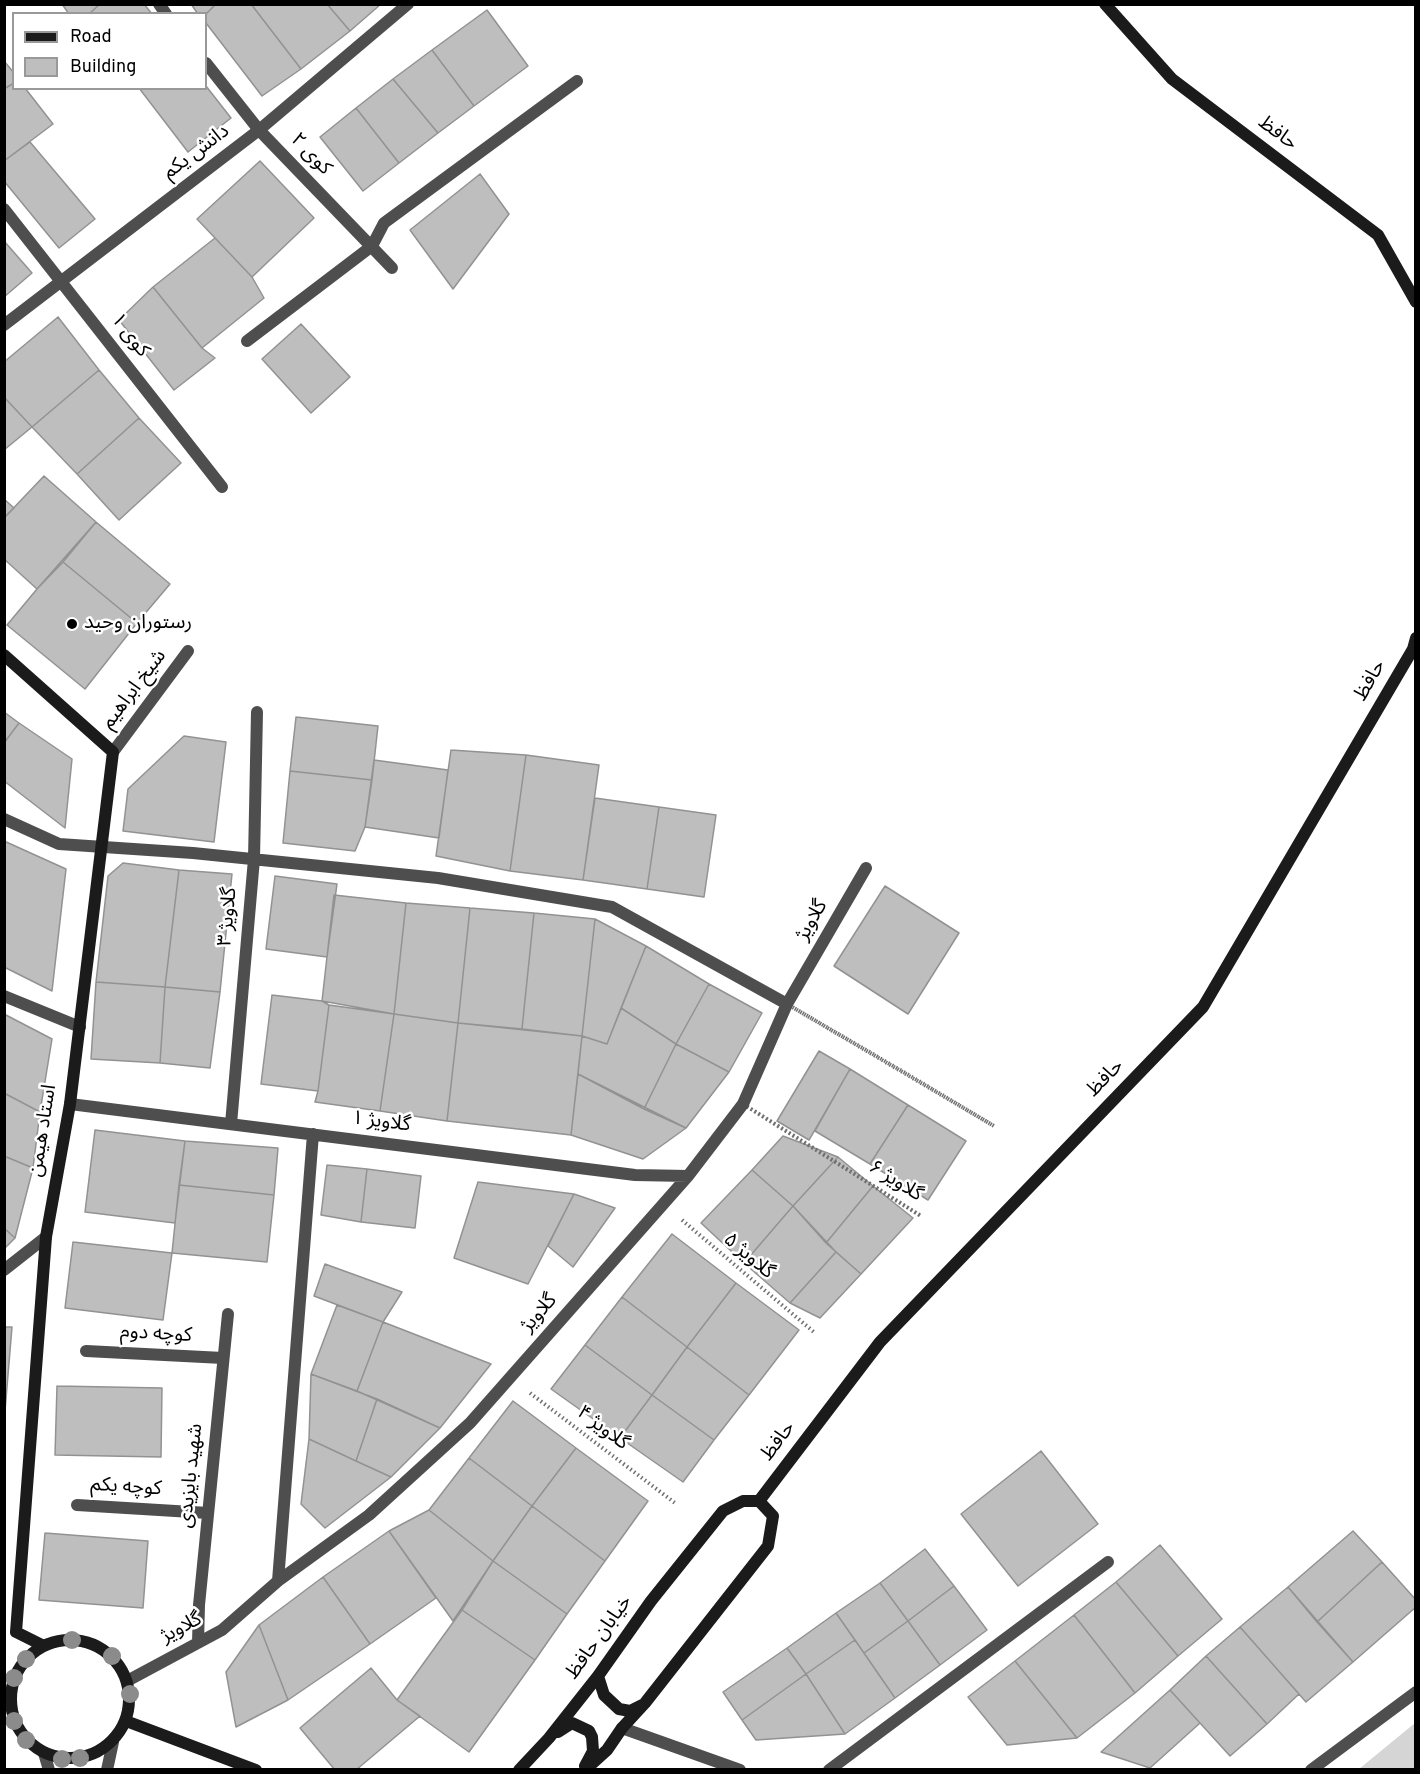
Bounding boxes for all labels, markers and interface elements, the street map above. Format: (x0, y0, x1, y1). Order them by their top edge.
legend (12, 12, 207, 90)
text: Road (70, 26, 112, 49)
text: Building (70, 56, 136, 79)
street label: حافظ (1253, 111, 1301, 157)
street label: دانش یکم (159, 120, 235, 186)
street label: کوی ۲ (284, 129, 336, 181)
street label: کوی ۱ (104, 309, 154, 363)
place label: رستوران وحید (84, 612, 192, 636)
marker: رستوران وحید (65, 617, 79, 631)
street label: شیخ ابراهیم (97, 646, 173, 734)
street label: حافظ (1350, 656, 1392, 706)
street label: گلاویژ ۳ (214, 886, 244, 948)
street label: گلاویژ (792, 896, 834, 946)
street label: حافظ (1082, 1055, 1130, 1103)
street label: استاد هیمن (25, 1083, 63, 1179)
street label: گلاویژ ۱ (350, 1107, 412, 1139)
street label: گلاویژ ۶ (864, 1156, 926, 1208)
street label: گلاویژ ۵ (718, 1229, 778, 1285)
street label: گلاویژ (517, 1290, 563, 1338)
street label: کوچه دوم (119, 1321, 193, 1349)
street label: گلاویژ ۴ (571, 1402, 633, 1456)
street label: حافظ (756, 1418, 802, 1466)
street label: شهید بایزیدی (175, 1423, 209, 1529)
street label: کوچه یکم (90, 1474, 162, 1502)
street label: خیابان حافظ (562, 1591, 638, 1685)
street label: گلاویژ (157, 1608, 207, 1650)

